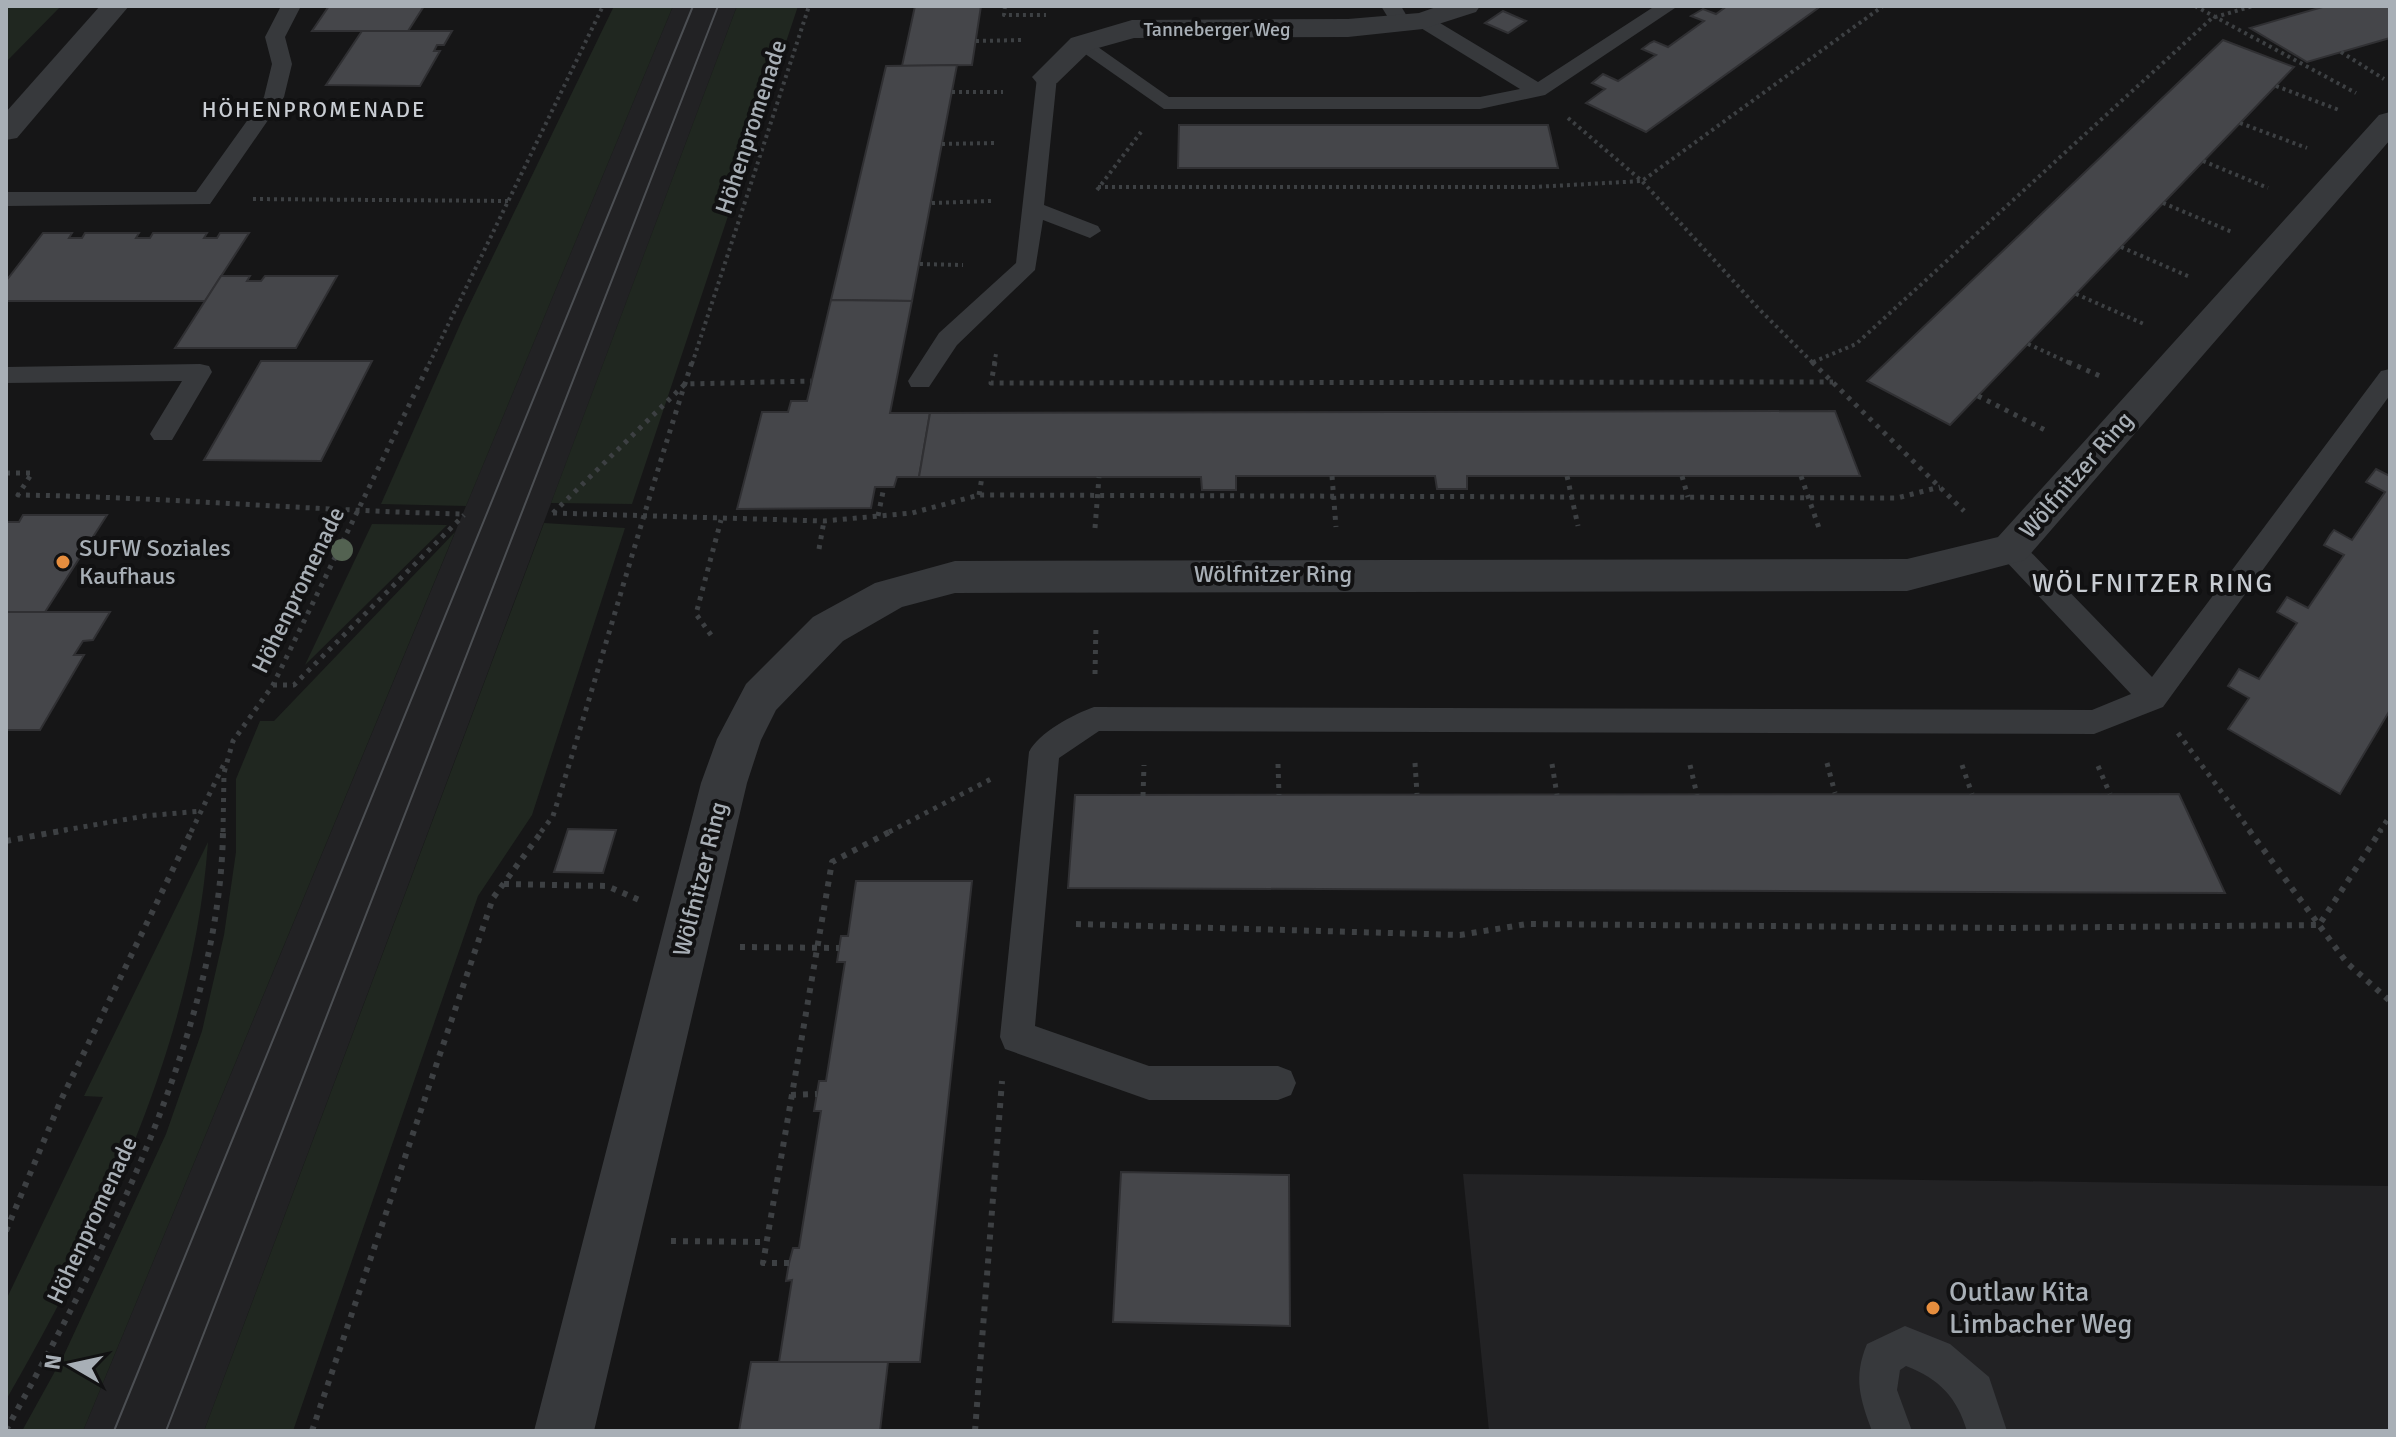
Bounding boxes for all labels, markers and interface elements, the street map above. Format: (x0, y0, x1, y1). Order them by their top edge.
street label: Tanneberger Weg (1143, 17, 1291, 42)
street label: Höhenpromenade (709, 36, 793, 218)
district label: HÖHENPROMENADE (202, 96, 426, 123)
street label: Wölfnitzer Ring (2013, 405, 2139, 545)
street label: Höhenpromenade (245, 502, 351, 678)
place label: SUFW Soziales Kaufhaus (79, 533, 231, 591)
marker: SUFW Soziales Kaufhaus (54, 553, 72, 571)
street label: Wölfnitzer Ring (1194, 559, 1352, 589)
district label: WÖLFNITZER RING (2032, 568, 2274, 600)
street label: Wölfnitzer Ring (666, 799, 734, 959)
street label: Höhenpromenade (40, 1131, 144, 1309)
place label: Outlaw Kita Limbacher Weg (1949, 1275, 2132, 1341)
marker: Outlaw Kita Limbacher Weg (1924, 1299, 1942, 1317)
north arrow (32, 1325, 112, 1405)
text: N (38, 1352, 67, 1372)

